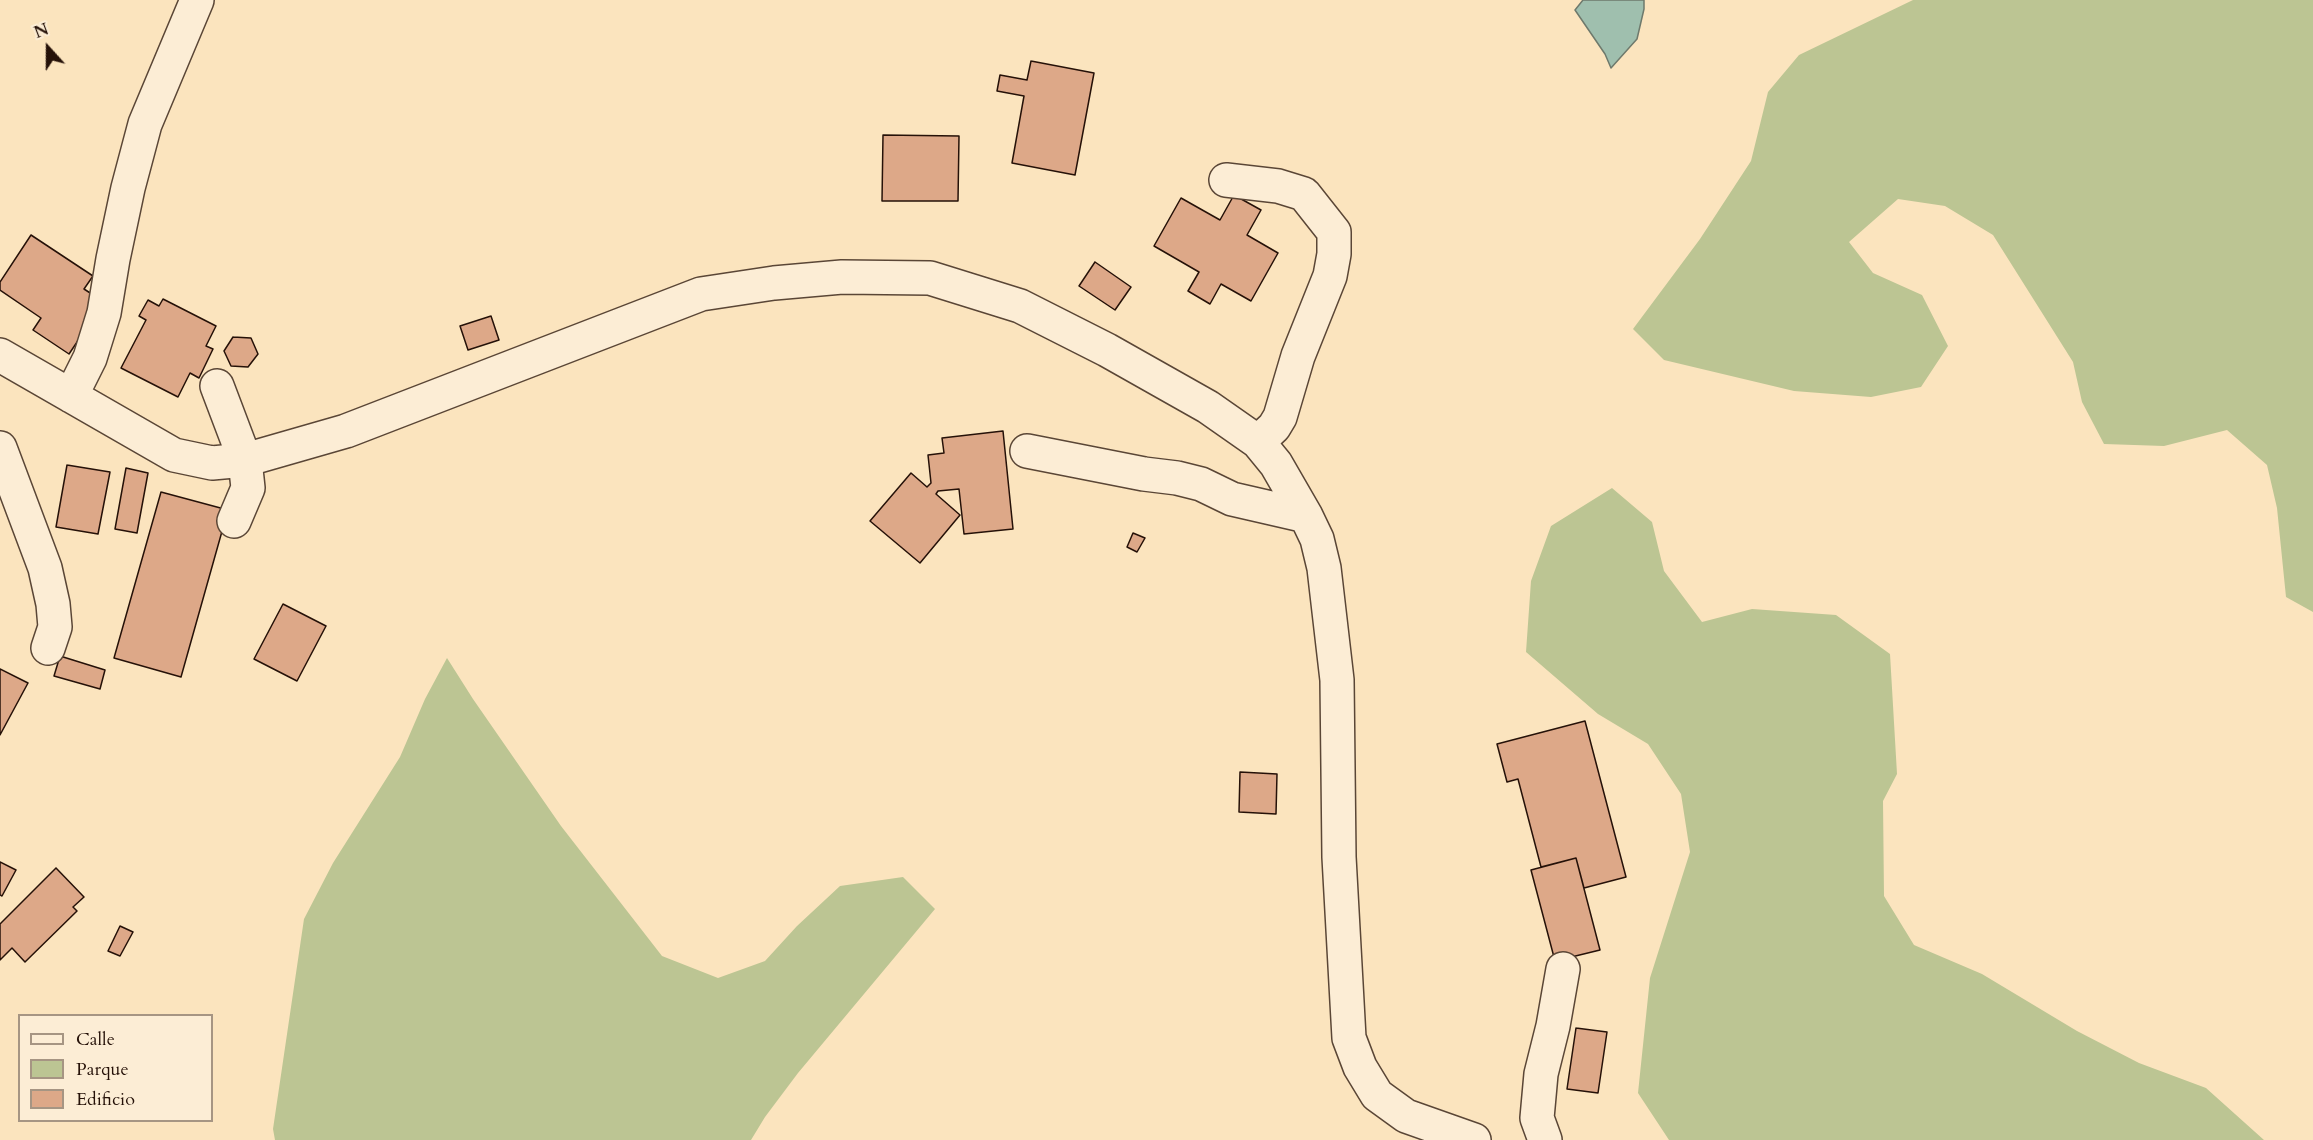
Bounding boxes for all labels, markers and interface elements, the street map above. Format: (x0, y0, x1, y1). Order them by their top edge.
north arrow (18, 18, 78, 78)
text: N (31, 18, 52, 44)
legend (18, 1014, 213, 1122)
text: Calle (76, 1027, 115, 1052)
text: Parque (76, 1057, 129, 1082)
text: Edificio (76, 1087, 135, 1112)

